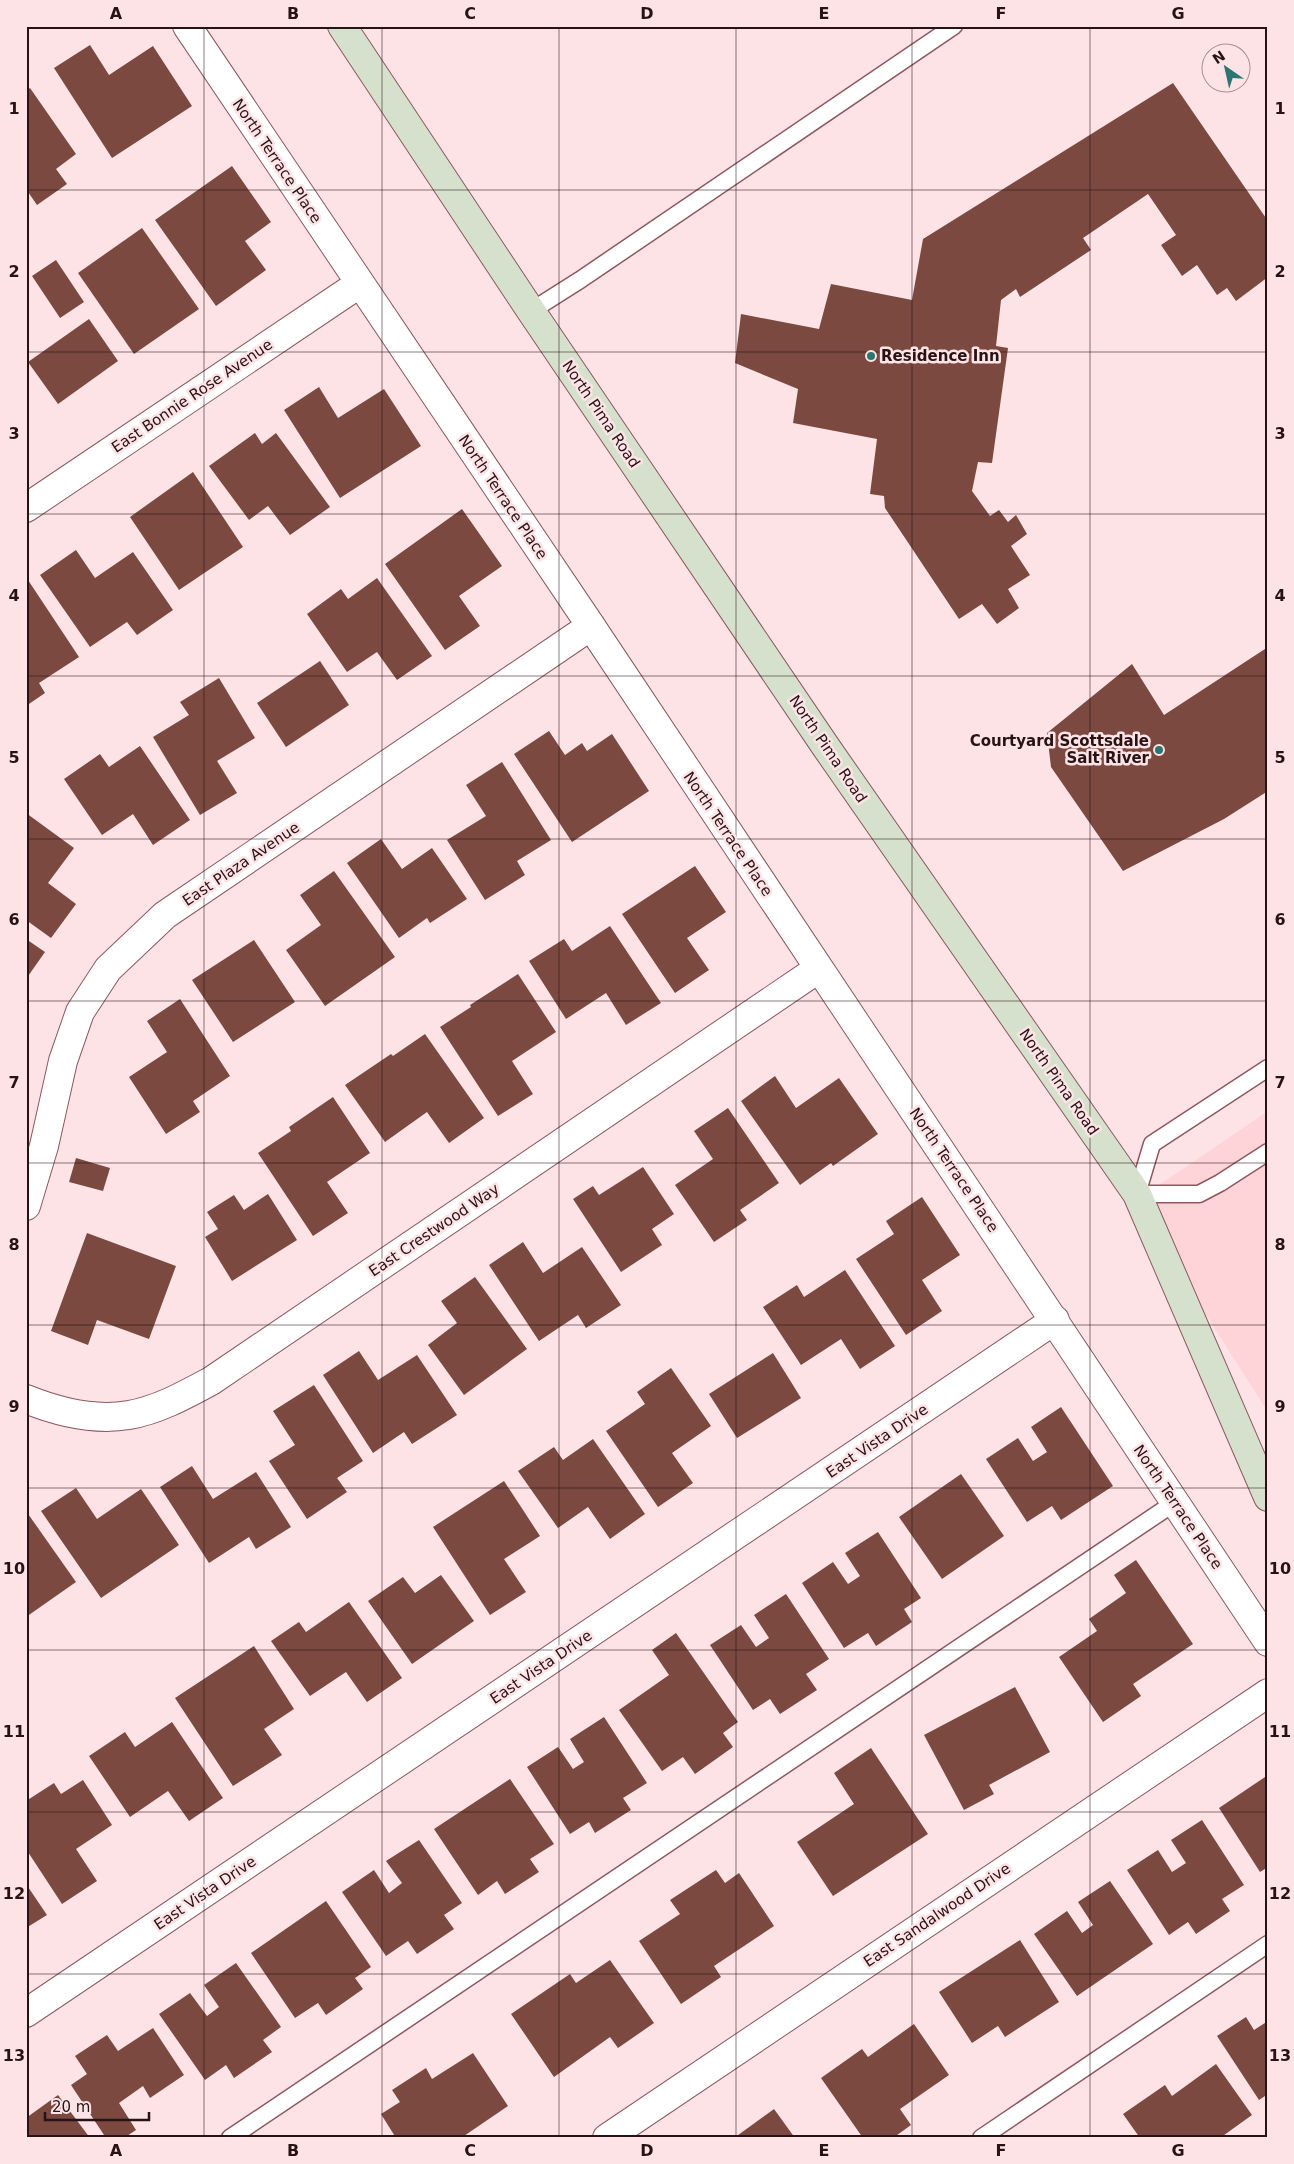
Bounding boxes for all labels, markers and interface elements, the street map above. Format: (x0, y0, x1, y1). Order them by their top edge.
text: A (110, 4, 123, 23)
text: B (287, 4, 299, 23)
text: C (464, 4, 476, 23)
text: D (640, 4, 654, 23)
text: E (819, 4, 829, 23)
text: F (996, 4, 1006, 23)
text: G (1171, 4, 1185, 23)
north arrow (1202, 42, 1252, 92)
text: N (1209, 47, 1228, 67)
street label: North Terrace Place (229, 95, 325, 227)
text: 1 (8, 99, 20, 118)
text: 1 (1274, 99, 1286, 118)
text: 2 (8, 262, 20, 281)
text: 2 (1274, 262, 1286, 281)
street label: East Bonnie Rose Avenue (108, 335, 276, 457)
place label: Residence Inn (881, 347, 1000, 365)
marker: Residence Inn (865, 350, 877, 362)
street label: North Pima Road (558, 357, 644, 471)
text: 3 (8, 424, 20, 443)
text: 3 (1274, 424, 1286, 443)
street label: North Terrace Place (455, 431, 551, 563)
text: 4 (8, 586, 20, 605)
text: 4 (1274, 586, 1286, 605)
street label: North Pima Road (785, 692, 871, 806)
place label: Courtyard Scottsdale Salt River (970, 732, 1150, 767)
marker: Courtyard Scottsdale Salt River (1153, 744, 1165, 756)
text: 5 (8, 748, 20, 767)
text: 5 (1274, 748, 1286, 767)
street label: North Terrace Place (680, 768, 776, 900)
street label: East Plaza Avenue (179, 818, 303, 910)
text: 6 (8, 910, 20, 929)
text: 6 (1274, 910, 1286, 929)
street label: North Pima Road (1016, 1025, 1102, 1139)
text: 7 (8, 1073, 20, 1092)
text: 7 (1274, 1073, 1286, 1092)
street label: North Terrace Place (906, 1104, 1002, 1236)
street label: East Crestwood Way (365, 1180, 503, 1280)
text: 8 (8, 1235, 20, 1254)
text: 8 (1274, 1235, 1286, 1254)
text: 9 (8, 1397, 20, 1416)
text: 9 (1274, 1397, 1286, 1416)
street label: East Vista Drive (823, 1400, 931, 1482)
street label: North Terrace Place (1130, 1441, 1226, 1573)
text: 10 (3, 1559, 25, 1578)
text: 10 (1269, 1559, 1291, 1578)
street label: East Vista Drive (487, 1626, 595, 1708)
text: 11 (3, 1722, 25, 1741)
text: 11 (1269, 1722, 1291, 1741)
street label: East Vista Drive (151, 1852, 259, 1934)
street label: East Sandalwood Drive (860, 1859, 1014, 1971)
text: 12 (3, 1884, 25, 1903)
text: 12 (1269, 1884, 1291, 1903)
text: 13 (3, 2046, 25, 2065)
text: 13 (1269, 2046, 1291, 2065)
scale bar (45, 2089, 149, 2121)
text: 20 m (52, 2098, 90, 2116)
text: A (110, 2141, 123, 2160)
text: B (287, 2141, 299, 2160)
text: C (464, 2141, 476, 2160)
text: D (640, 2141, 654, 2160)
text: E (819, 2141, 829, 2160)
text: F (996, 2141, 1006, 2160)
text: G (1171, 2141, 1185, 2160)

